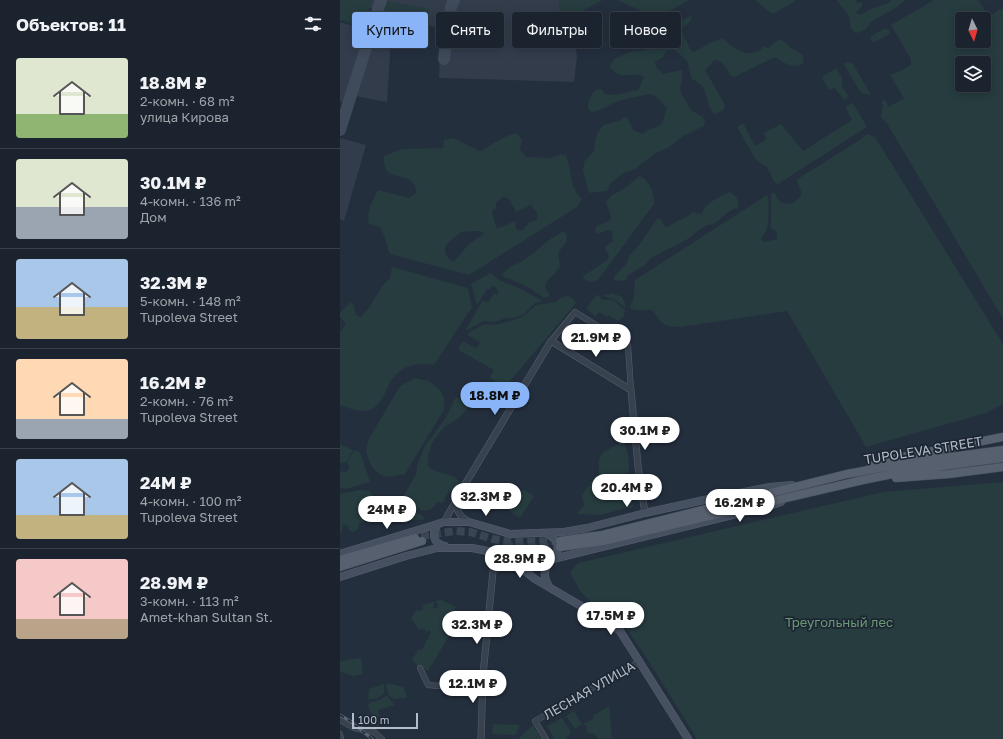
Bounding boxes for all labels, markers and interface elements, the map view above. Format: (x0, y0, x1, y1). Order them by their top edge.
chip: Купить (352, 12, 428, 48)
chip: Снять (436, 12, 504, 48)
chip: Фильтры (512, 12, 602, 48)
chip: Новое (610, 12, 681, 48)
north arrow (955, 12, 991, 48)
map controls (955, 12, 991, 92)
icon: filters (302, 13, 324, 35)
text: Объектов: 11 (16, 14, 126, 35)
button: layers (955, 56, 991, 92)
text: 18.8M ₽ (140, 72, 207, 93)
icon: home (48, 74, 96, 122)
text: 2-комн. · 68 m² (140, 93, 234, 109)
text: улица Кирова (140, 109, 229, 125)
text: 30.1M ₽ (140, 172, 206, 193)
icon: home (48, 175, 96, 223)
text: 4-комн. · 136 m² (140, 193, 241, 209)
text: Дом (140, 209, 167, 225)
text: 32.3M ₽ (140, 272, 207, 293)
icon: home (48, 275, 96, 323)
text: 5-комн. · 148 m² (140, 293, 241, 309)
text: Tupoleva Street (140, 309, 238, 325)
pin: 21.9M ₽ (559, 324, 633, 358)
text: 21.9M ₽ (571, 329, 621, 345)
text: 16.2M ₽ (140, 372, 206, 393)
icon: home (48, 375, 96, 423)
pin: 18.8M ₽ (458, 382, 532, 416)
text: 18.8M ₽ (469, 387, 521, 403)
text: 2-комн. · 76 m² (140, 393, 233, 409)
text: Tupoleva Street (140, 409, 238, 425)
pin: 30.1M ₽ (608, 417, 682, 451)
text: 30.1M ₽ (620, 422, 670, 438)
street label: TUPOLEVA STREET (863, 433, 983, 467)
text: 24M ₽ (140, 472, 192, 493)
pin: 20.4M ₽ (590, 474, 664, 508)
icon: home (48, 475, 96, 523)
text: 20.4M ₽ (601, 479, 653, 495)
pin: 32.3M ₽ (449, 483, 523, 517)
text: 32.3M ₽ (460, 488, 512, 504)
pin: 16.2M ₽ (703, 489, 777, 523)
text: 4-комн. · 100 m² (140, 493, 241, 509)
text: 16.2M ₽ (715, 494, 765, 510)
pin: 24M ₽ (359, 496, 415, 530)
text: 24M ₽ (367, 501, 407, 517)
text: Tupoleva Street (140, 509, 238, 525)
pin: 28.9M ₽ (483, 545, 557, 579)
text: 28.9M ₽ (494, 550, 546, 566)
text: 28.9M ₽ (140, 572, 208, 593)
icon: home (48, 575, 96, 623)
text: 3-комн. · 113 m² (140, 593, 239, 609)
pin: 17.5M ₽ (574, 602, 648, 636)
text: 17.5M ₽ (586, 607, 636, 623)
text: Amet-khan Sultan St. (140, 609, 273, 625)
pin: 32.3M ₽ (440, 611, 514, 645)
park label: Треугольный лес (785, 614, 893, 630)
text: 32.3M ₽ (451, 616, 503, 632)
street label: ЛЕСНАЯ УЛИЦА (540, 657, 638, 723)
pin: 12.1M ₽ (436, 670, 510, 704)
text: 12.1M ₽ (448, 675, 498, 691)
scale bar (352, 711, 418, 730)
text: 100 m (358, 713, 389, 726)

